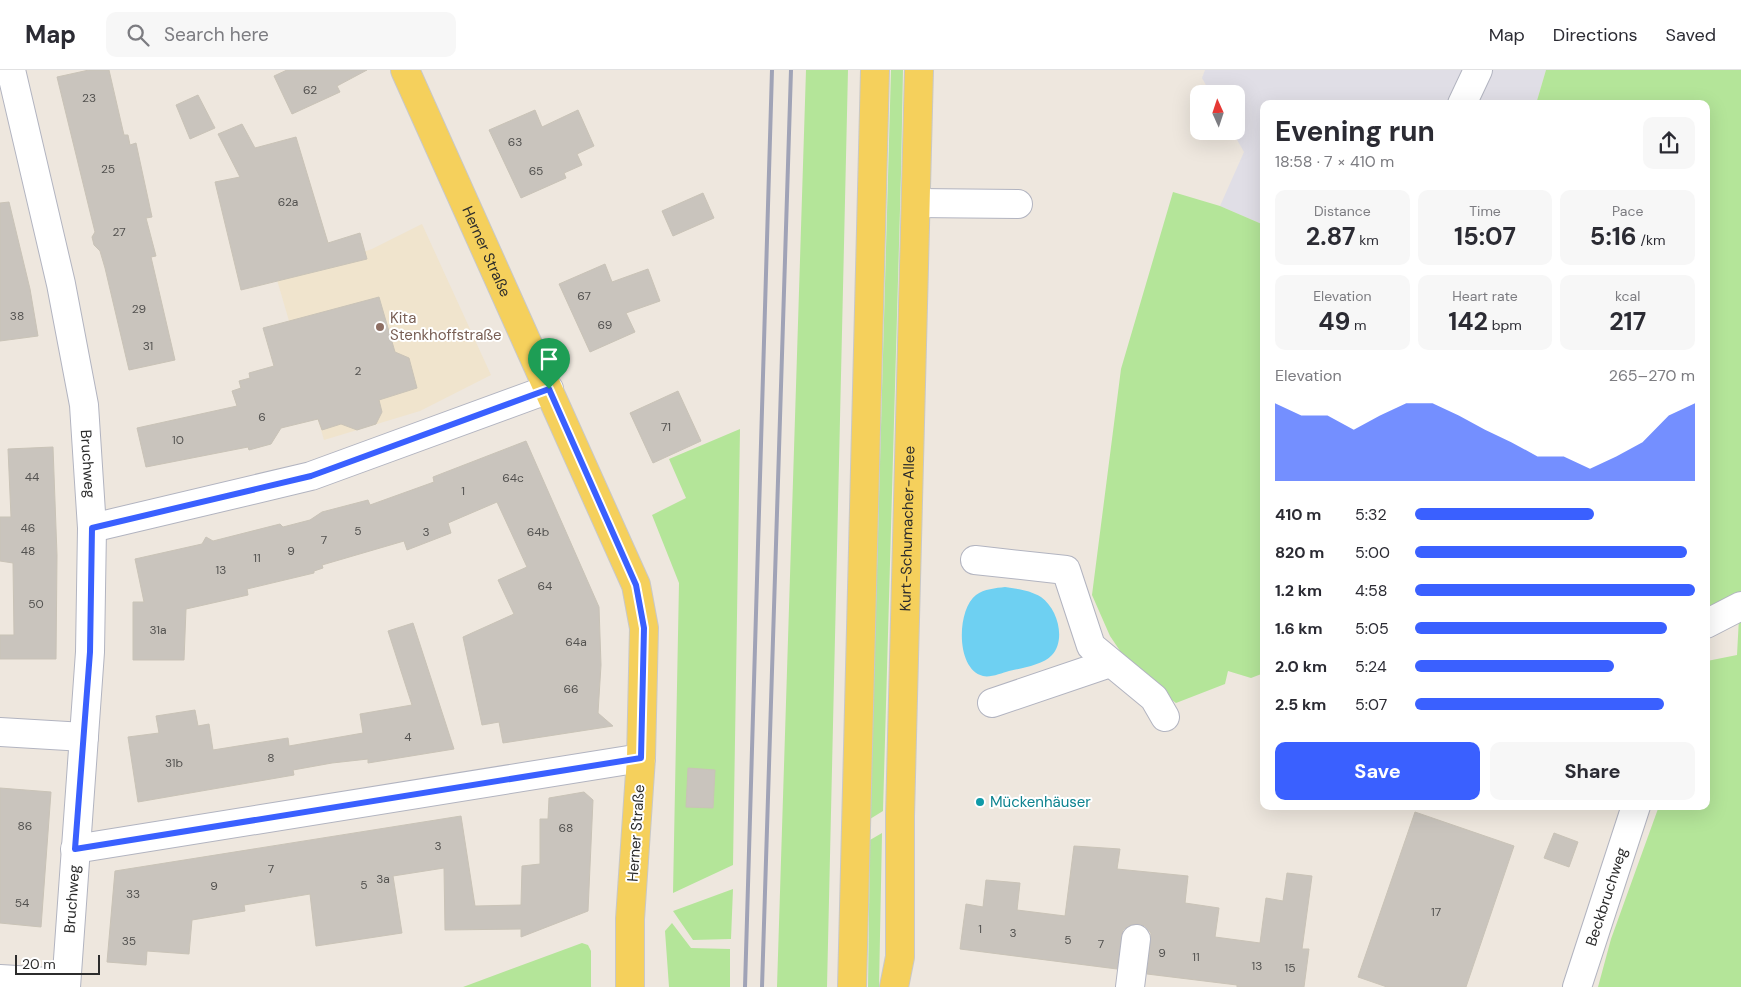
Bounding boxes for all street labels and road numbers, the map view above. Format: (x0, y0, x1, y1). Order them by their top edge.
street label: Herner Straße (457, 203, 516, 300)
street label: Bruchweg (76, 429, 100, 499)
street label: Kurt-Schumacher-Allee (895, 446, 919, 612)
street label: Herner Straße (623, 784, 649, 882)
street label: Beckbruchweg (1581, 845, 1632, 949)
street label: Bruchweg (60, 864, 84, 934)

